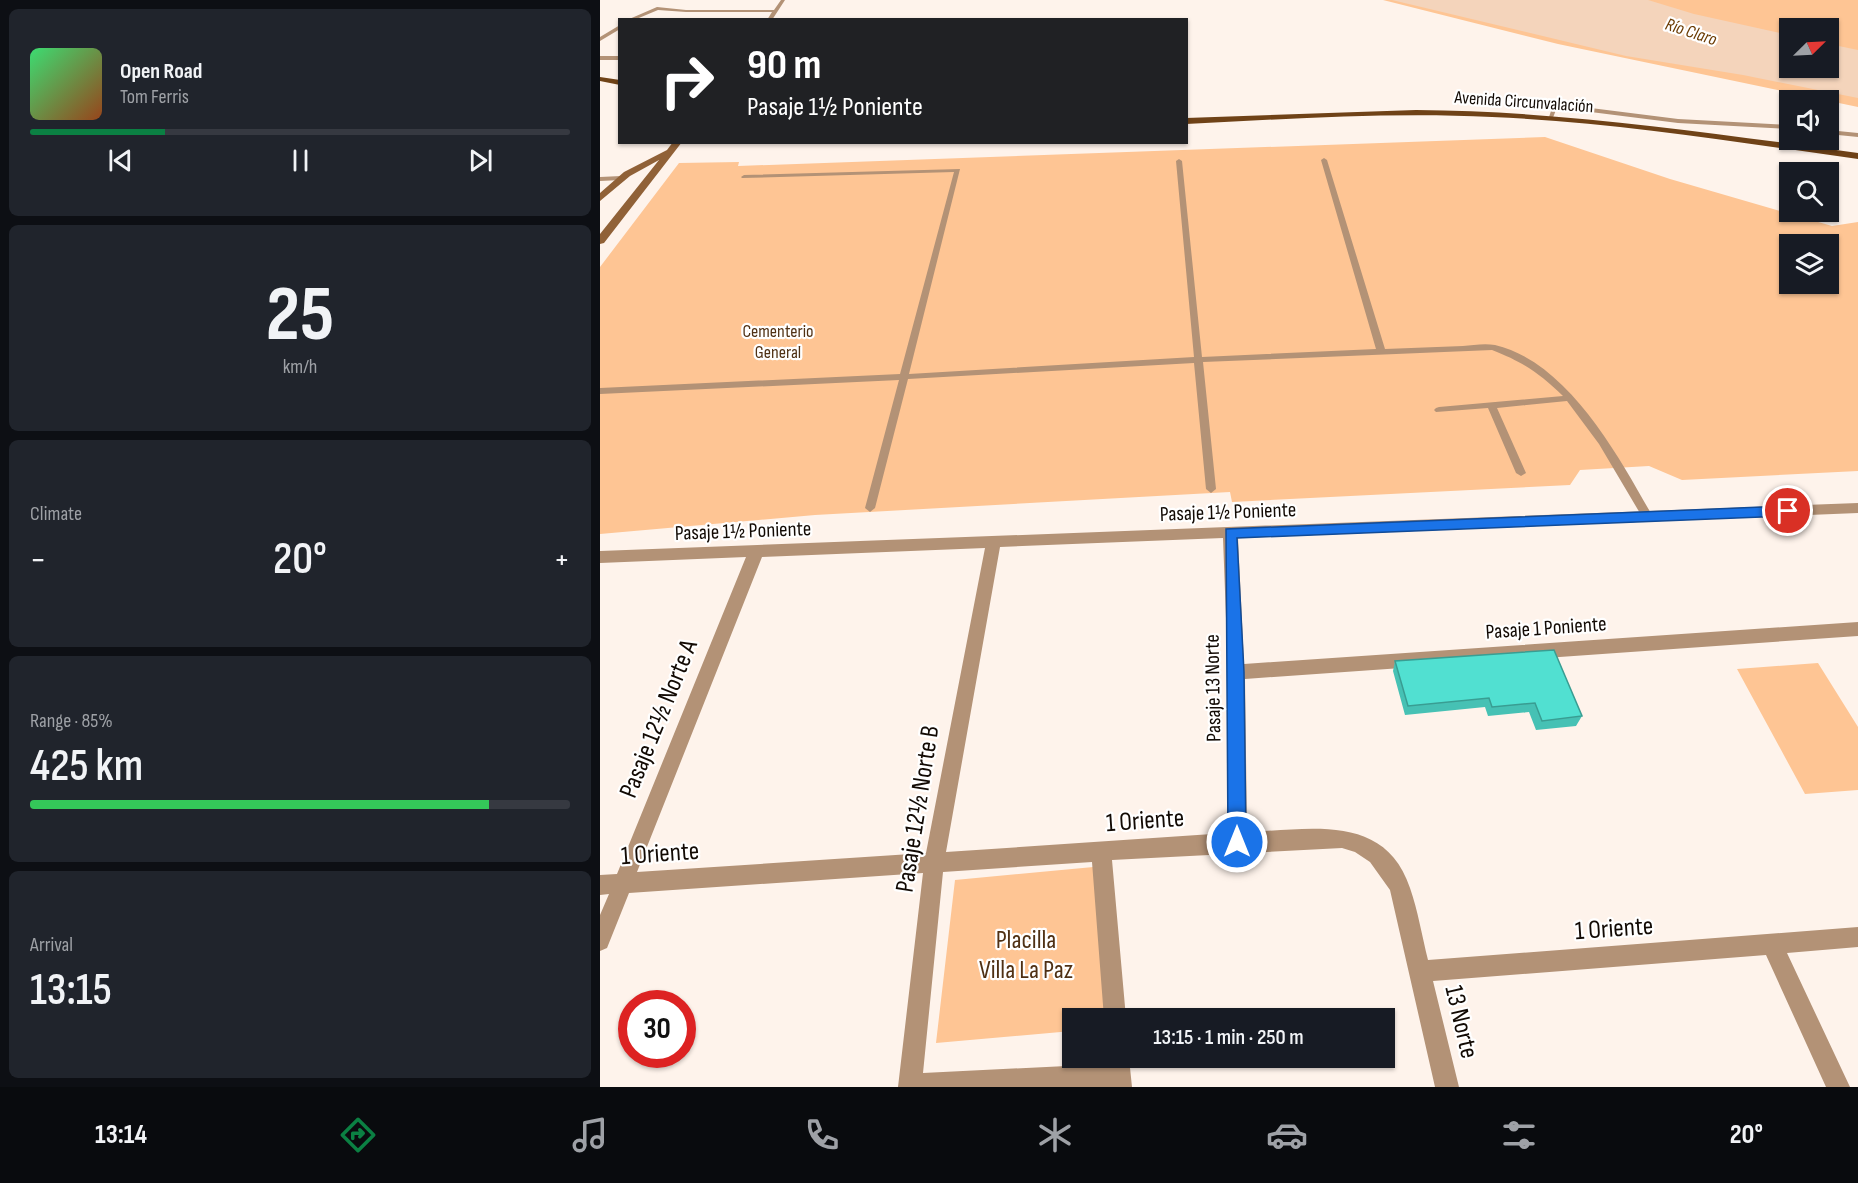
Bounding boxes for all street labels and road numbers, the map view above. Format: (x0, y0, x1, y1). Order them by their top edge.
street label: Avenida Circunvalación (1453, 87, 1594, 117)
street label: Pasaje 1½ Poniente (1159, 497, 1297, 527)
street label: Pasaje 1½ Poniente (674, 516, 812, 546)
street label: Pasaje 1 Poniente (1485, 611, 1607, 645)
street label: Pasaje 13 Norte (1200, 634, 1226, 742)
street label: Pasaje 12½ Norte A (613, 635, 705, 803)
street label: Pasaje 12½ Norte B (890, 723, 946, 895)
street label: 1 Oriente (1105, 803, 1185, 839)
street label: 1 Oriente (620, 836, 700, 872)
street label: 1 Oriente (1574, 911, 1654, 947)
street label: 13 Norte (1438, 982, 1484, 1062)

